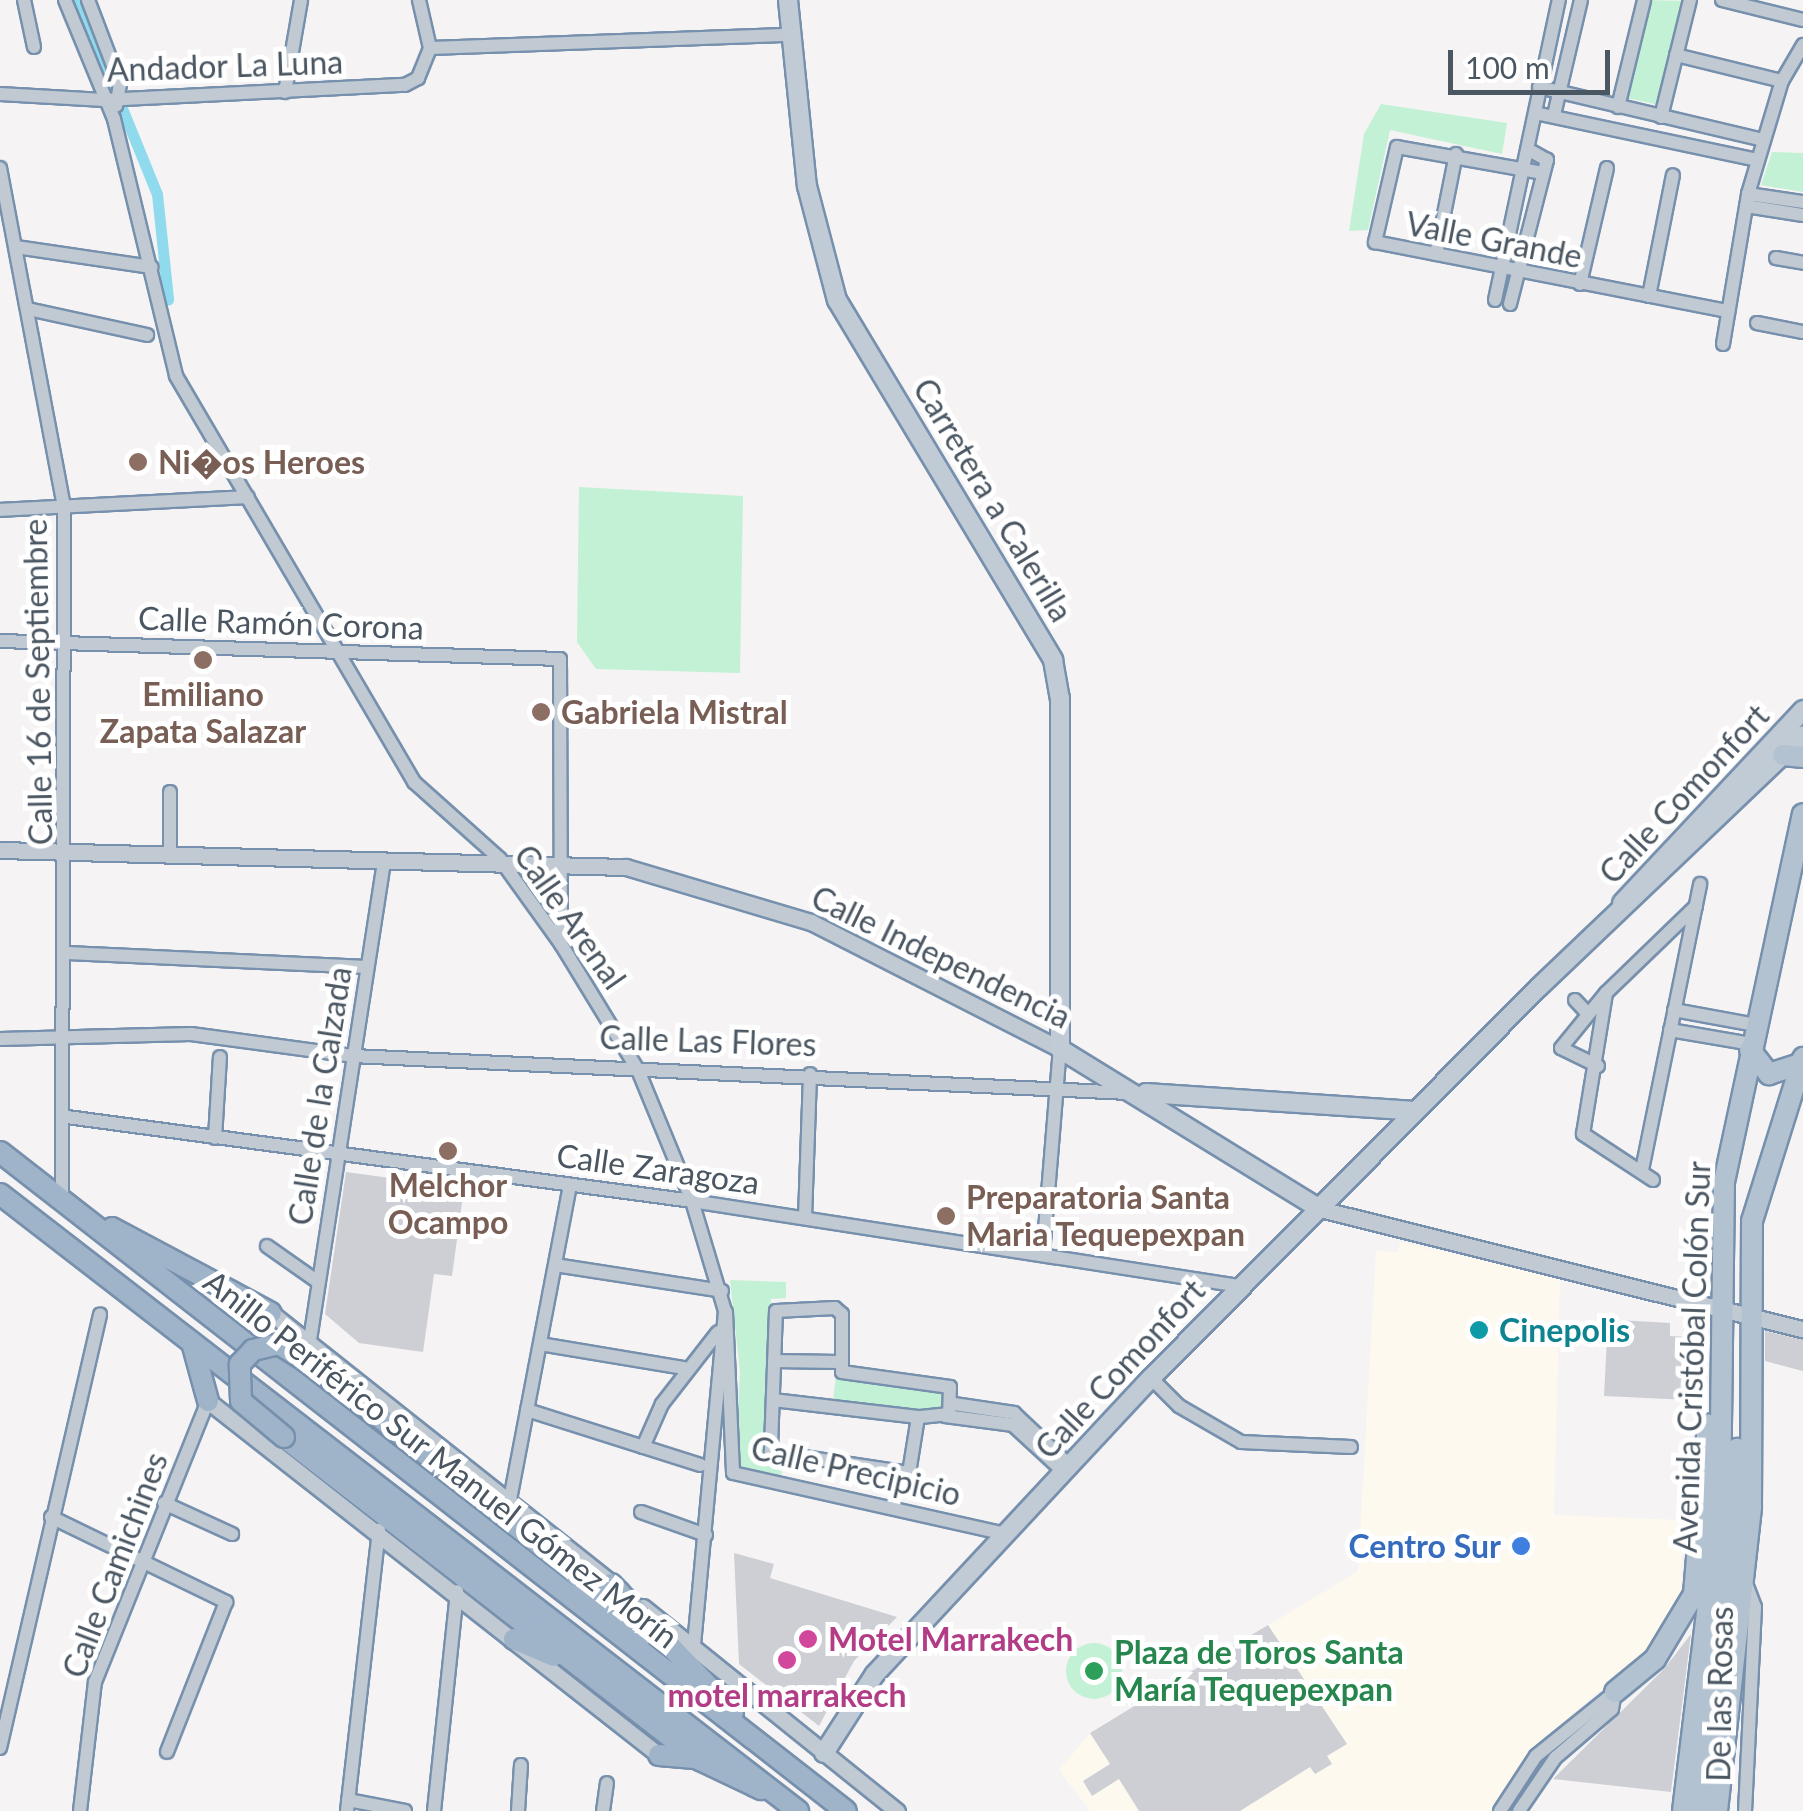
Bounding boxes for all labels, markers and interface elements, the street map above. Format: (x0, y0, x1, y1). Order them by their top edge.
scale bar (1453, 30, 1616, 92)
street label: Andador La Luna (106, 43, 344, 89)
text: 100 m (1465, 49, 1550, 85)
street label: Valle Grande (1403, 204, 1585, 276)
street label: Carretera a Calerilla (905, 372, 1081, 628)
place label: Ni�os Heroes (158, 443, 365, 481)
marker: Ni�os Heroes (127, 451, 149, 473)
street label: Calle 16 de Septiembre (16, 518, 60, 846)
street label: Calle Ramón Corona (138, 599, 424, 647)
marker: Emiliano Zapata Salazar (192, 649, 214, 671)
place label: Emiliano Zapata Salazar (100, 676, 306, 751)
place label: Gabriela Mistral (561, 693, 788, 731)
street label: Calle Comonfort (1591, 697, 1777, 891)
marker: Gabriela Mistral (530, 701, 552, 723)
street label: Calle Arenal (506, 837, 634, 997)
street label: Calle Independencia (805, 878, 1077, 1036)
street label: Calle de la Calzada (281, 964, 359, 1228)
street label: Calle Las Flores (599, 1018, 817, 1064)
street label: Calle Zaragoza (554, 1136, 762, 1202)
marker: Melchor Ocampo (437, 1140, 459, 1162)
street label: Avenida Cristóbal Colón Sur (1666, 1160, 1718, 1554)
place label: Melchor Ocampo (388, 1167, 508, 1242)
place label: Preparatoria Santa Maria Tequepexpan (966, 1179, 1246, 1254)
marker: Preparatoria Santa Maria Tequepexpan (935, 1205, 957, 1227)
street label: Anillo Periférico Sur Manuel Gómez Morín (196, 1262, 686, 1656)
street label: Calle Comonfort (1027, 1272, 1213, 1466)
place label: Cinepolis (1499, 1311, 1630, 1349)
marker: Cinepolis (1468, 1319, 1490, 1341)
street label: Calle Precipicio (747, 1428, 965, 1514)
street label: Calle Camichines (54, 1447, 176, 1683)
place label: Centro Sur (1348, 1527, 1501, 1565)
marker: Centro Sur (1510, 1535, 1532, 1557)
street label: De las Rosas (1699, 1606, 1741, 1782)
place label: Motel Marrakech (828, 1620, 1073, 1658)
marker: Motel Marrakech (797, 1628, 819, 1650)
place label: Plaza de Toros Santa María Tequepexpan (1114, 1634, 1405, 1709)
marker: motel marrakech (776, 1649, 798, 1671)
marker: Plaza de Toros Santa María Tequepexpan (1083, 1660, 1105, 1682)
place label: motel marrakech (667, 1676, 907, 1714)

